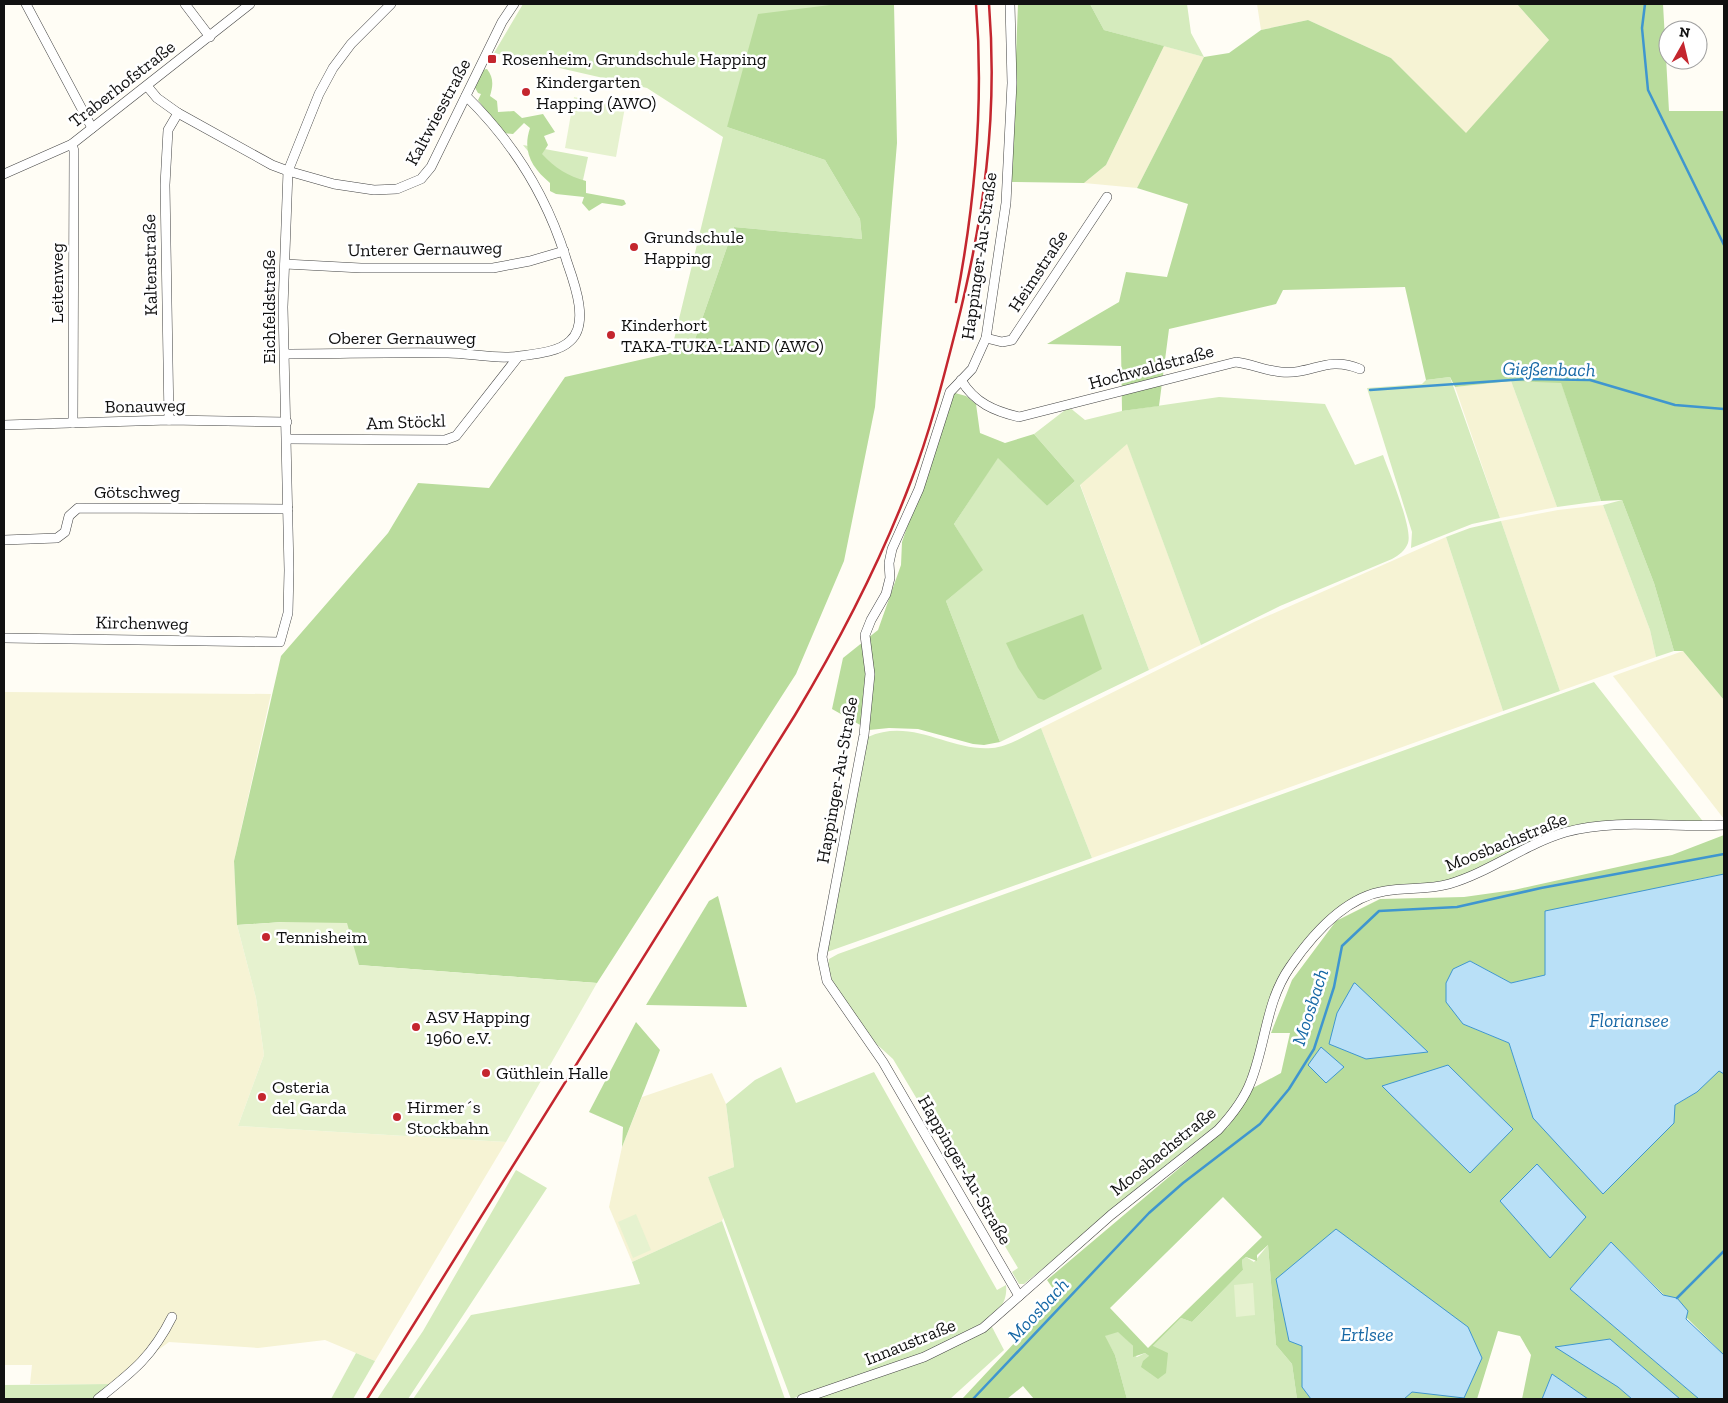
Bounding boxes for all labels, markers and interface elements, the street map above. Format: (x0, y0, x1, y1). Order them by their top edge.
north arrow (1658, 20, 1708, 70)
text: N (1678, 23, 1692, 42)
street label: Traberhofstraße (64, 36, 180, 132)
place label: Rosenheim, Grundschule Happing (502, 48, 767, 70)
marker: Rosenheim, Grundschule Happing (486, 53, 498, 65)
street label: Kaltwiesstraße (401, 55, 475, 169)
place label: Kindergarten Happing (AWO) (536, 71, 656, 114)
marker: Kindergarten Happing (AWO) (520, 86, 532, 98)
street label: Happinger-Au-Straße (956, 171, 1002, 341)
street label: Kaltenstraße (138, 214, 162, 316)
place label: Grundschule Happing (644, 226, 744, 269)
street label: Heimstraße (1003, 226, 1073, 316)
street label: Unterer Gernauweg (348, 237, 503, 261)
marker: Grundschule Happing (628, 241, 640, 253)
street label: Leitenweg (46, 243, 68, 323)
street label: Eichfeldstraße (258, 250, 280, 364)
place label: Kinderhort TAKA-TUKA-LAND (AWO) (621, 314, 824, 357)
street label: Oberer Gernauweg (328, 327, 476, 349)
marker: Kinderhort TAKA-TUKA-LAND (AWO) (605, 329, 617, 341)
street label: Hochwaldstraße (1086, 340, 1216, 394)
water label: Gießenbach (1502, 357, 1596, 381)
street label: Bonauweg (104, 394, 186, 418)
street label: Am Stöckl (366, 410, 446, 434)
street label: Götschweg (94, 481, 180, 503)
street label: Kirchenweg (95, 611, 189, 635)
street label: Happinger-Au-Straße (811, 695, 863, 865)
street label: Moosbachstraße (1442, 808, 1570, 876)
place label: Tennisheim (276, 926, 368, 948)
marker: Tennisheim (260, 931, 272, 943)
water label: Moosbach (1287, 966, 1333, 1048)
place label: ASV Happing 1960 e.V. (426, 1006, 530, 1049)
water label: Floriansee (1589, 1009, 1669, 1032)
marker: ASV Happing 1960 e.V. (410, 1021, 422, 1033)
place label: Güthlein Halle (496, 1062, 608, 1084)
marker: Güthlein Halle (480, 1067, 492, 1079)
place label: Osteria del Garda (272, 1076, 347, 1119)
marker: Osteria del Garda (256, 1091, 268, 1103)
street label: Happinger-Au-Straße (913, 1091, 1017, 1249)
place label: Hirmer´s Stockbahn (407, 1096, 490, 1139)
street label: Moosbachstraße (1106, 1102, 1220, 1200)
marker: Hirmer´s Stockbahn (391, 1111, 403, 1123)
water label: Moosbach (1003, 1273, 1073, 1347)
street label: Innaustraße (861, 1314, 959, 1370)
water label: Ertlsee (1340, 1323, 1394, 1346)

